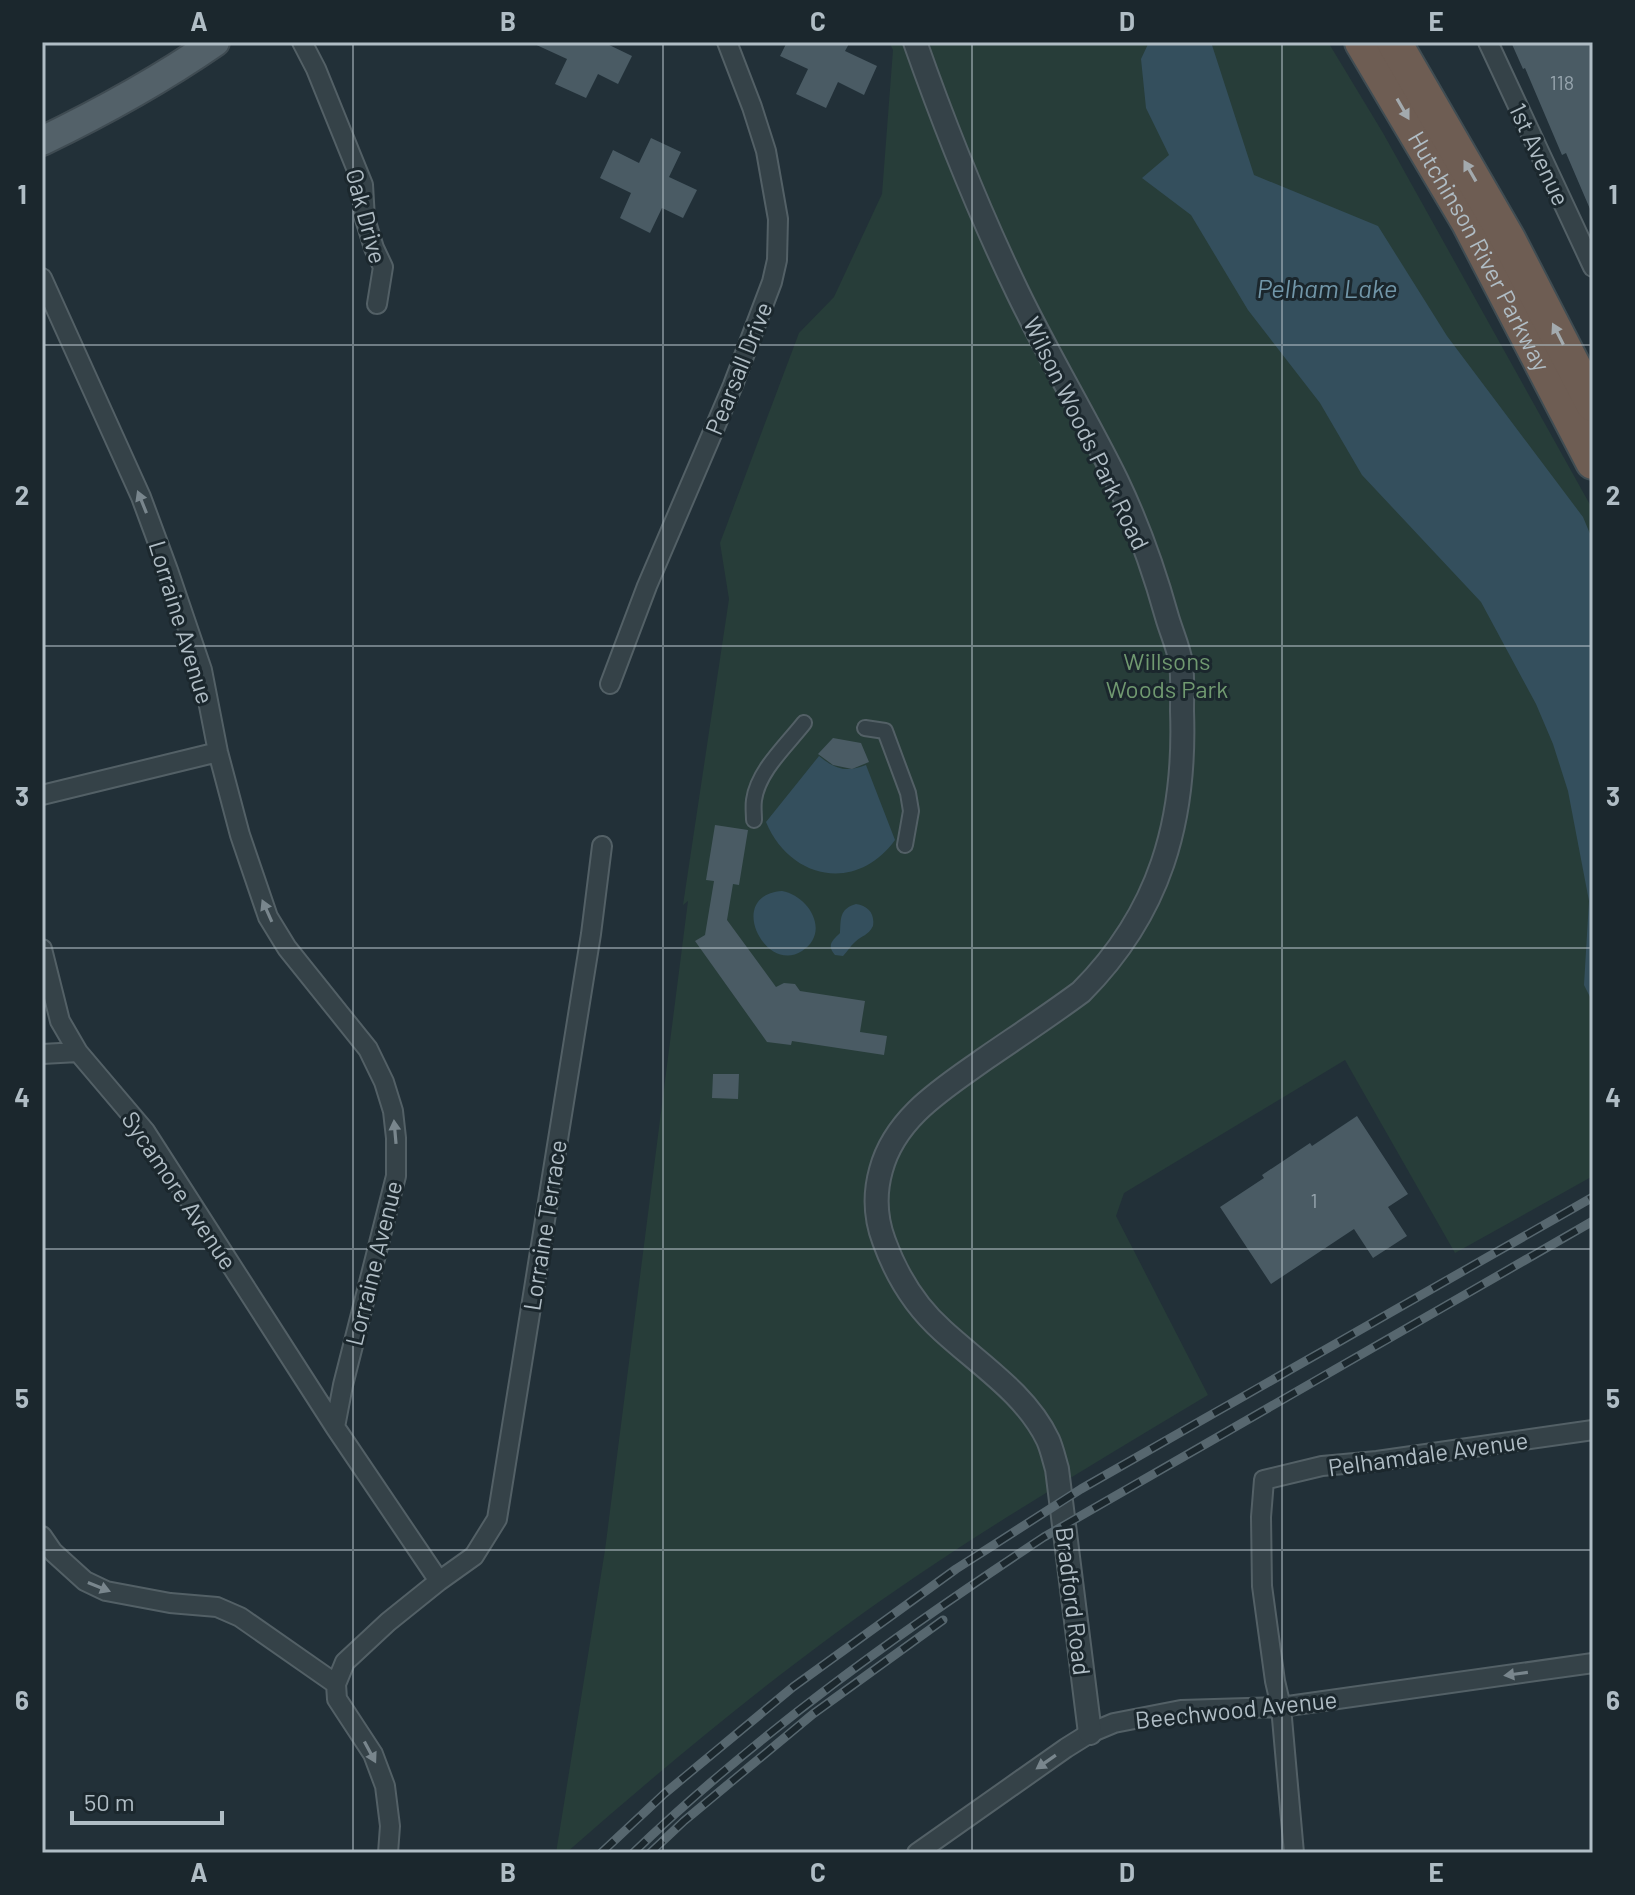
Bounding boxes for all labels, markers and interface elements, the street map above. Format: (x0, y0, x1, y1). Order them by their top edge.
text: A (190, 5, 208, 36)
text: B (500, 5, 516, 36)
text: C (810, 5, 826, 36)
text: D (1119, 5, 1135, 36)
text: E (1428, 5, 1444, 36)
house number: 118 (1550, 70, 1574, 94)
one-way arrow (1396, 98, 1410, 120)
street label: 1st Avenue (1504, 98, 1576, 210)
street label: Hutchinson River Parkway (1403, 125, 1558, 376)
one-way arrow (1463, 160, 1477, 182)
street label: Oak Drive (340, 165, 394, 267)
text: 1 (17, 178, 27, 209)
text: 1 (1608, 178, 1618, 209)
water label: Pelham Lake (1257, 272, 1397, 303)
street label: Pearsall Drive (698, 297, 778, 439)
street label: Wilson Woods Park Road (1018, 312, 1156, 554)
one-way arrow (1551, 322, 1565, 345)
text: 2 (15, 479, 29, 510)
text: 2 (1606, 479, 1620, 510)
one-way arrow (136, 490, 149, 514)
street label: Lorraine Avenue (143, 537, 221, 707)
park label: Willsons Woods Park (1106, 646, 1228, 703)
text: 3 (15, 780, 29, 811)
text: 3 (1606, 780, 1620, 811)
one-way arrow (260, 899, 273, 923)
text: 4 (14, 1081, 30, 1112)
text: 4 (1605, 1081, 1621, 1112)
street label: Sycamore Avenue (116, 1105, 244, 1275)
one-way arrow (388, 1119, 401, 1144)
street label: Lorraine Terrace (516, 1138, 572, 1312)
street label: Lorraine Avenue (338, 1177, 408, 1349)
house number: 1 (1311, 1188, 1318, 1212)
text: 5 (15, 1382, 29, 1413)
text: 5 (1606, 1382, 1620, 1413)
street label: Pelhamdale Avenue (1326, 1425, 1530, 1481)
street label: Bradford Road (1051, 1525, 1097, 1677)
one-way arrow (88, 1580, 111, 1593)
one-way arrow (1503, 1668, 1528, 1681)
text: 6 (15, 1684, 29, 1715)
street label: Beechwood Avenue (1134, 1684, 1338, 1734)
text: 6 (1606, 1684, 1620, 1715)
one-way arrow (363, 1741, 377, 1763)
one-way arrow (1036, 1754, 1057, 1769)
scale bar (72, 1775, 222, 1825)
text: 50 m (84, 1787, 135, 1816)
text: A (190, 1856, 208, 1887)
text: B (500, 1856, 516, 1887)
text: C (810, 1856, 826, 1887)
text: D (1119, 1856, 1135, 1887)
text: E (1428, 1856, 1444, 1887)

